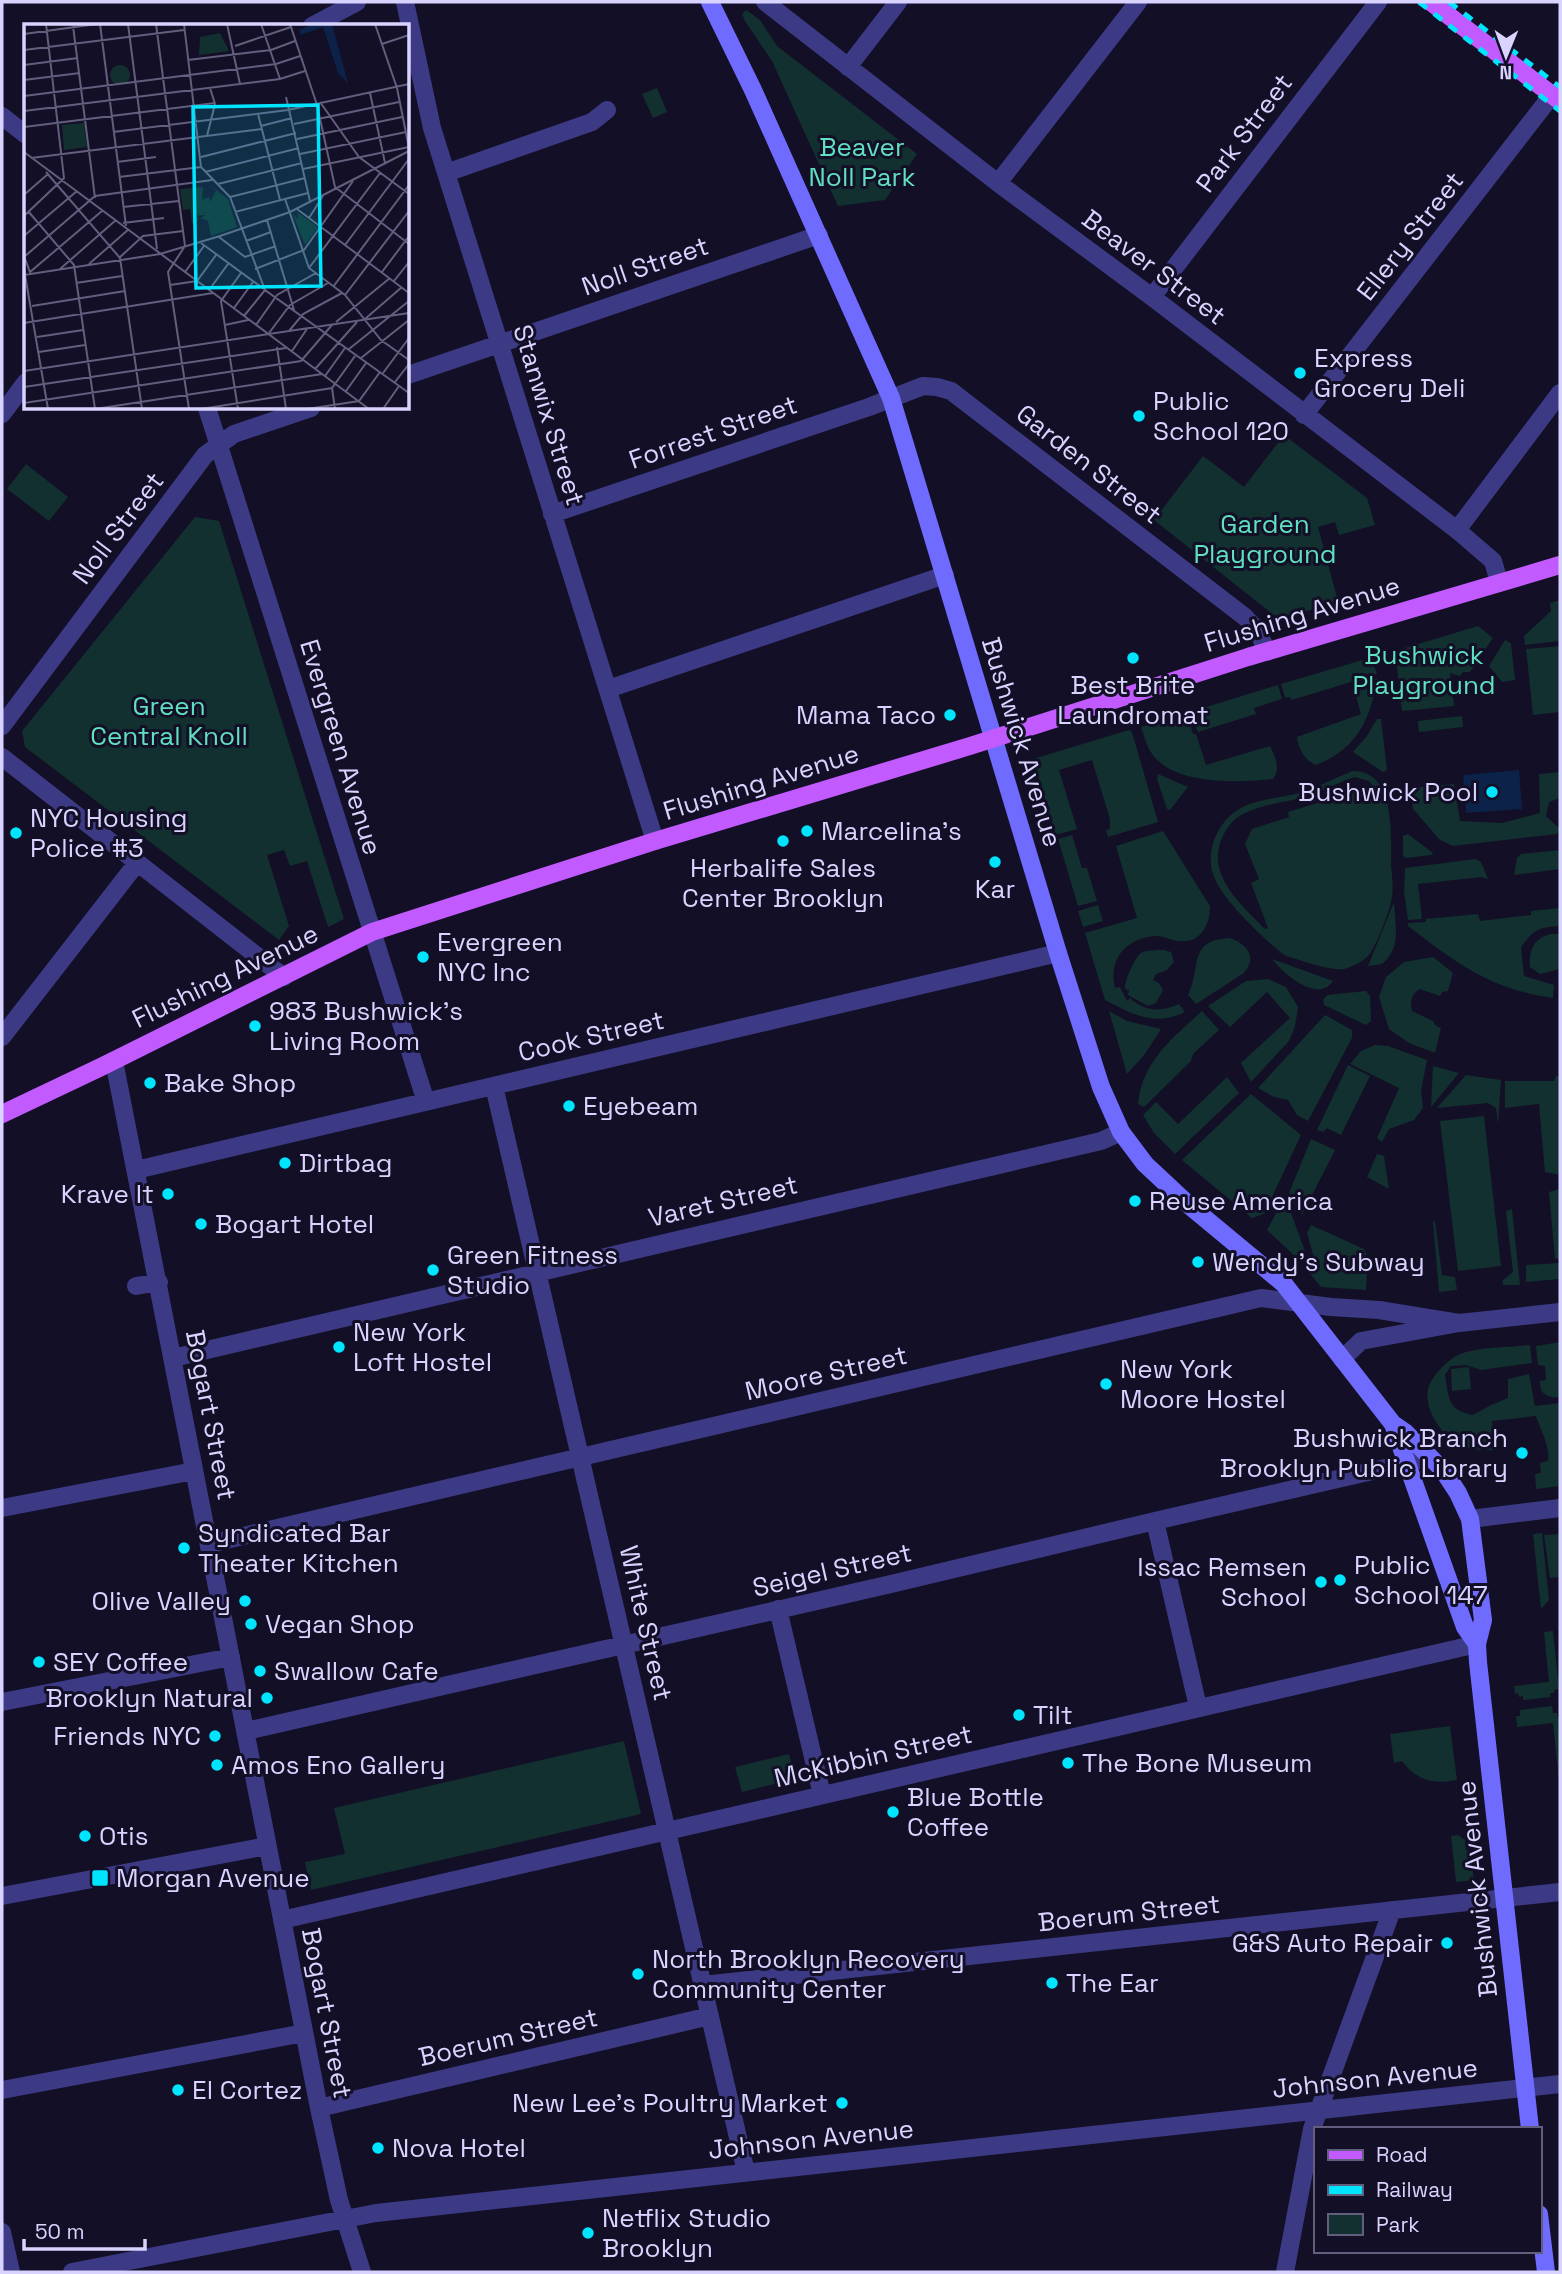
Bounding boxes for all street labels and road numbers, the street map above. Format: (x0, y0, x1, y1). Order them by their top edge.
street label: Park Street (1188, 67, 1300, 199)
street label: Ellery Street (1349, 165, 1471, 307)
street label: Beaver Street (1075, 202, 1233, 332)
street label: Noll Street (577, 228, 713, 304)
street label: Stanwix Street (505, 320, 593, 510)
street label: Forrest Street (624, 387, 802, 477)
street label: Garden Street (1009, 397, 1169, 531)
street label: Noll Street (65, 465, 171, 591)
street label: Flushing Avenue (1200, 568, 1404, 660)
street label: Bushwick Avenue (974, 633, 1070, 851)
street label: Evergreen Avenue (292, 635, 390, 859)
street label: Flushing Avenue (659, 736, 863, 828)
street label: Flushing Avenue (126, 916, 324, 1036)
street label: Cook Street (515, 1003, 667, 1069)
street label: Varet Street (645, 1167, 801, 1235)
street label: Bogart Street (178, 1327, 244, 1503)
street label: Moore Street (742, 1338, 910, 1408)
street label: Seigel Street (749, 1535, 915, 1605)
street label: White Street (612, 1542, 680, 1704)
street label: McKibbin Street (771, 1717, 975, 1795)
street label: Bushwick Avenue (1449, 1779, 1505, 1999)
street label: Boerum Street (1036, 1887, 1222, 1939)
street label: Bogart Street (294, 1925, 360, 2101)
street label: Boerum Street (415, 2000, 601, 2074)
street label: Johnson Avenue (1270, 2050, 1480, 2106)
street label: Johnson Avenue (706, 2111, 916, 2167)

